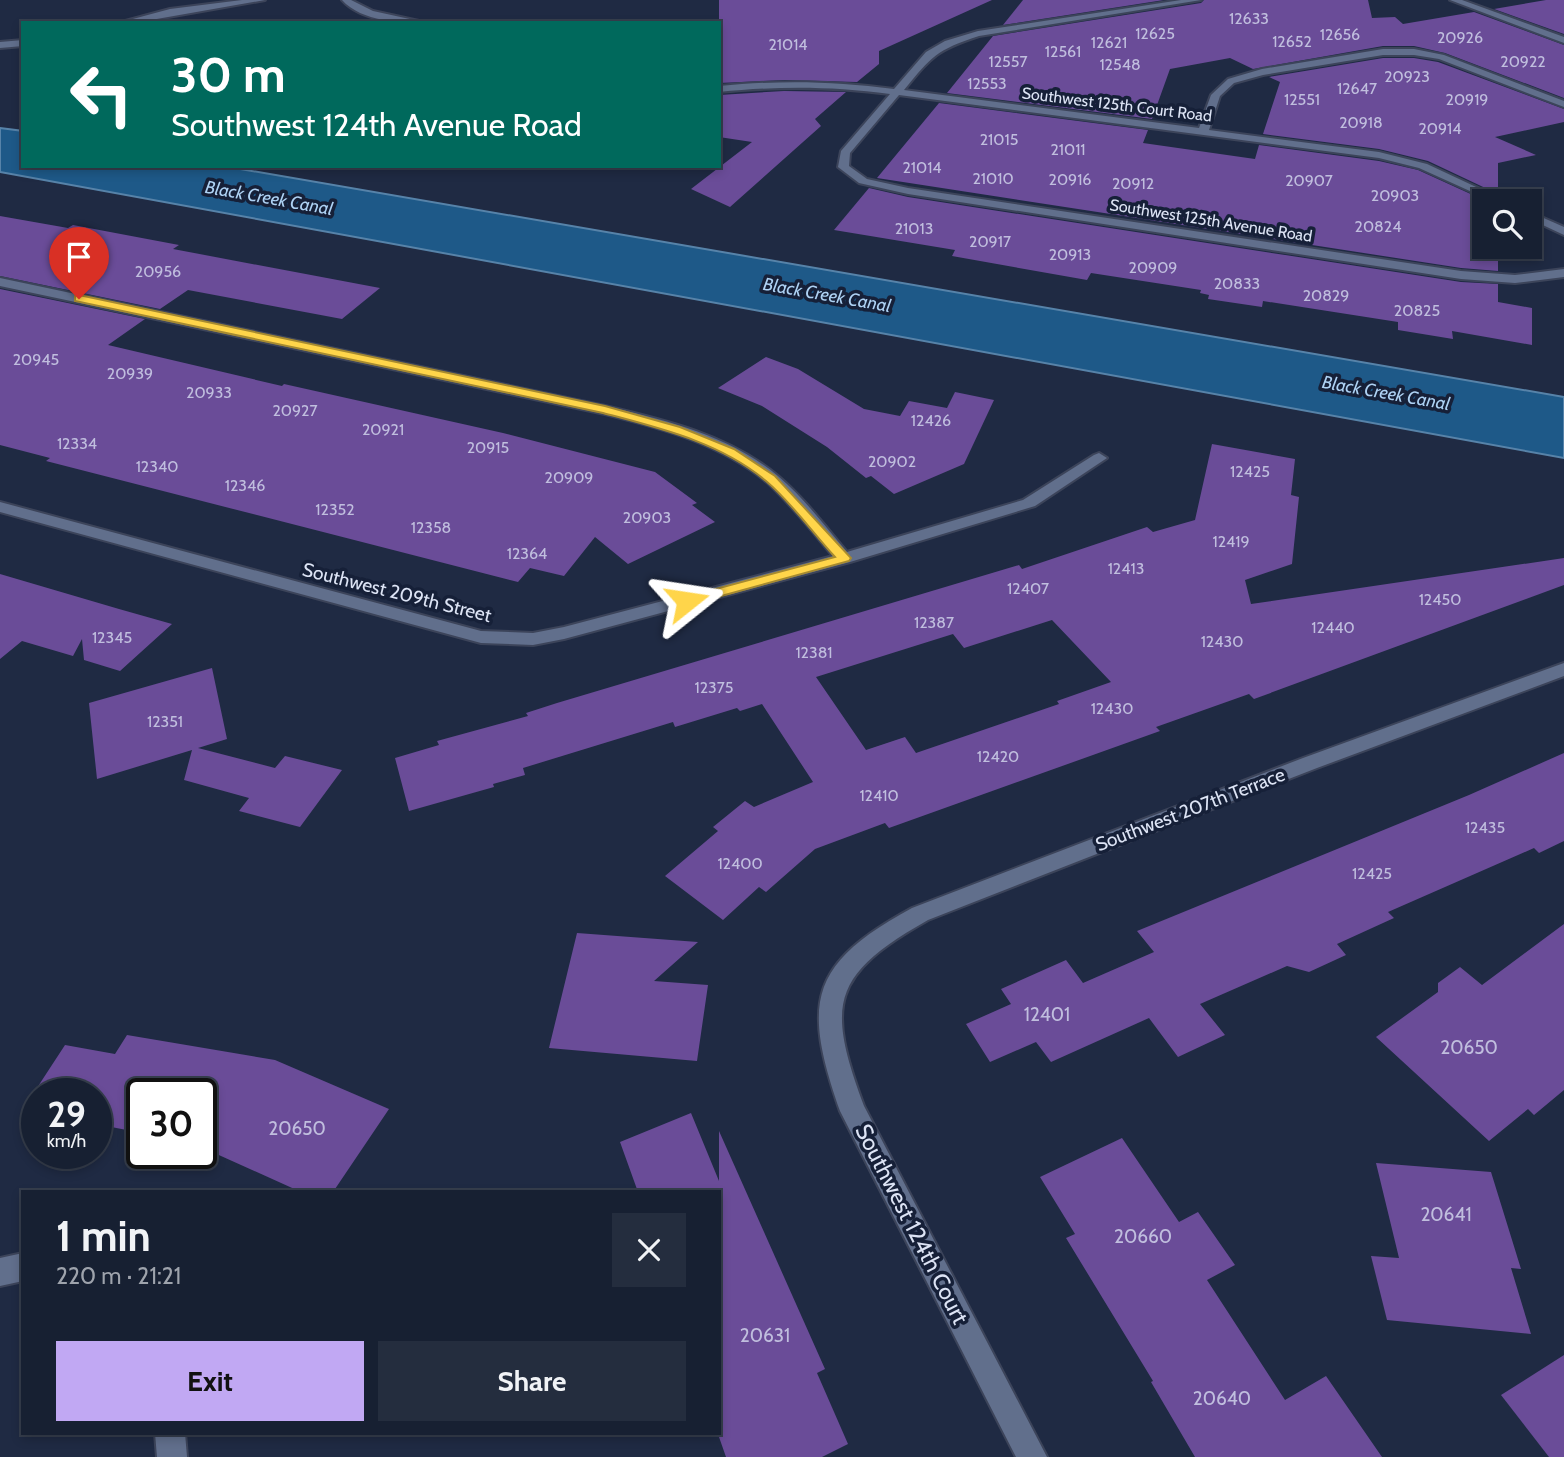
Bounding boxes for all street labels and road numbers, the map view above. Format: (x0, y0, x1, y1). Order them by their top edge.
street label: Southwest 125th Court Road (1021, 83, 1213, 126)
street label: Southwest 125th Avenue Road (1108, 195, 1314, 246)
street label: Southwest 209th Street (300, 558, 494, 627)
street label: Southwest 207th Terrace (1092, 763, 1288, 856)
street label: Southwest 124th Court (849, 1119, 975, 1329)

